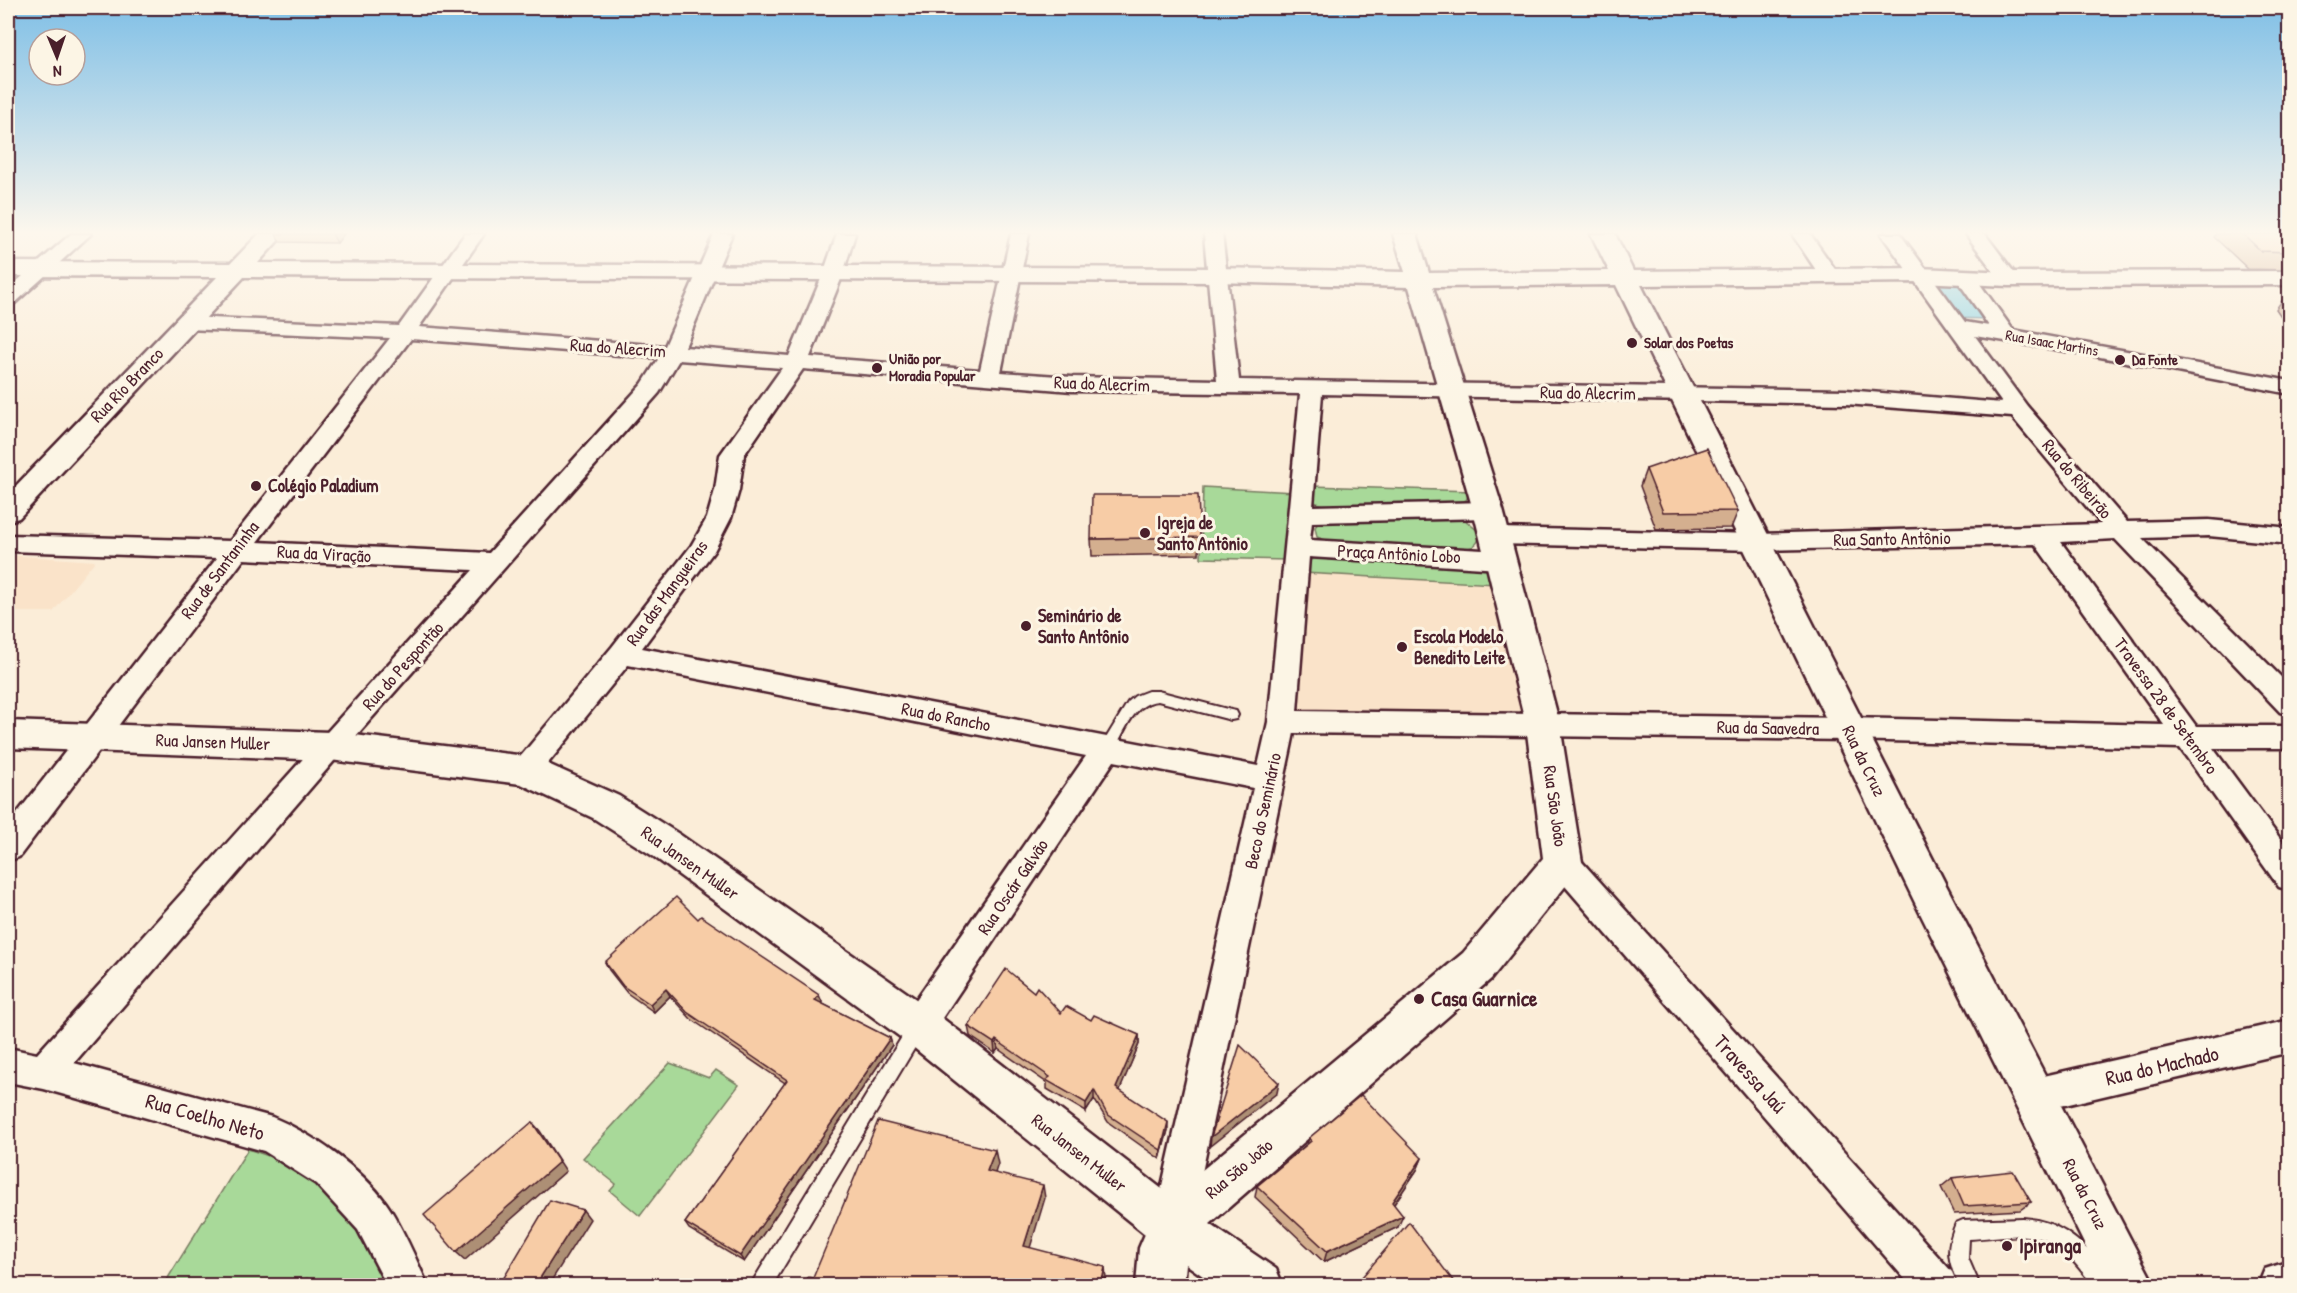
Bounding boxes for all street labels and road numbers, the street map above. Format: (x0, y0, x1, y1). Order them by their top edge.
street label: Rua Isaac Martins (2004, 324, 2100, 361)
street label: Rua do Alecrim (569, 332, 667, 363)
street label: Rua Rio Branco (84, 342, 169, 428)
street label: Rua do Alecrim (1054, 369, 1150, 398)
street label: Rua do Alecrim (1540, 379, 1636, 406)
street label: Rua do Ribeirão (2037, 433, 2118, 524)
street label: Rua de Santaninha (175, 516, 265, 624)
street label: Rua Santo Antônio (1833, 525, 1951, 552)
street label: Rua das Mangueiras (620, 535, 713, 651)
street label: Praça Antônio Lobo (1337, 538, 1461, 569)
street label: Rua da Viração (276, 539, 372, 568)
street label: Rua do Pespontão (356, 616, 449, 715)
street label: Travessa 28 de Setembro (2108, 632, 2224, 779)
street label: Rua do Rancho (899, 696, 993, 737)
street label: Rua da Saavedra (1717, 714, 1819, 741)
street label: Rua da Cruz (1836, 721, 1893, 801)
street label: Rua Jansen Muller (155, 727, 271, 756)
street label: Beco do Seminário (1238, 750, 1287, 871)
street label: Rua São João (1537, 764, 1574, 848)
street label: Rua Jansen Muller (636, 819, 744, 906)
street label: Rua Oscár Galvão (971, 834, 1054, 940)
street label: Travessa Jaú (1707, 1028, 1794, 1120)
street label: Rua do Machado (2103, 1038, 2221, 1093)
street label: Rua Coelho Neto (142, 1086, 268, 1147)
street label: Rua Jansen Muller (1026, 1107, 1132, 1198)
street label: Rua São João (1199, 1133, 1278, 1204)
street label: Rua da Cruz (2057, 1154, 2114, 1234)

